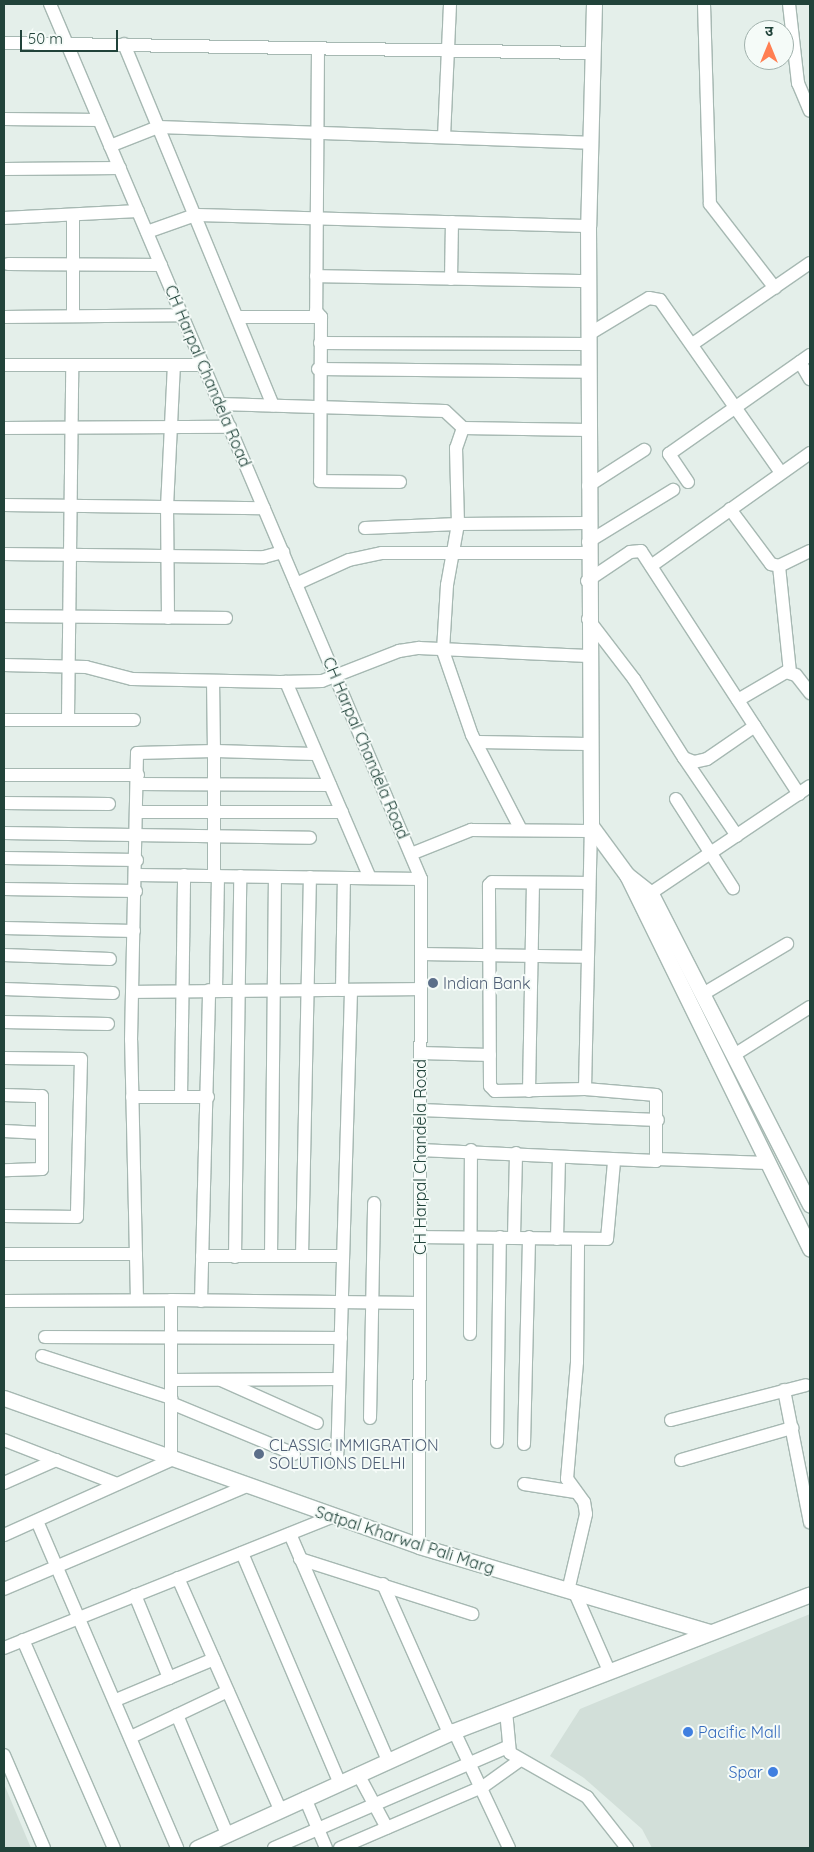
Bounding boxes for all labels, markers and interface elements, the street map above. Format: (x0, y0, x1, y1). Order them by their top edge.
scale bar (22, 20, 120, 52)
north arrow (744, 20, 794, 70)
text: उ (765, 22, 773, 40)
text: 50 m (28, 29, 63, 48)
street label: CH Harpal Chandela Road (161, 282, 255, 470)
street label: CH Harpal Chandela Road (319, 654, 413, 842)
place label: Indian Bank (443, 973, 531, 993)
marker: Indian Bank (427, 977, 439, 989)
street label: CH Harpal Chandela Road (410, 1059, 430, 1255)
place label: CLASSIC IMMIGRATION SOLUTIONS DELHI (269, 1435, 439, 1473)
marker: CLASSIC IMMIGRATION SOLUTIONS DELHI (253, 1448, 265, 1460)
street label: Satpal Kharwal Pali Marg (313, 1502, 497, 1578)
place label: Pacific Mall (698, 1722, 781, 1742)
marker: Pacific Mall (682, 1726, 694, 1738)
place label: Spar (728, 1762, 763, 1782)
marker: Spar (767, 1766, 779, 1778)

